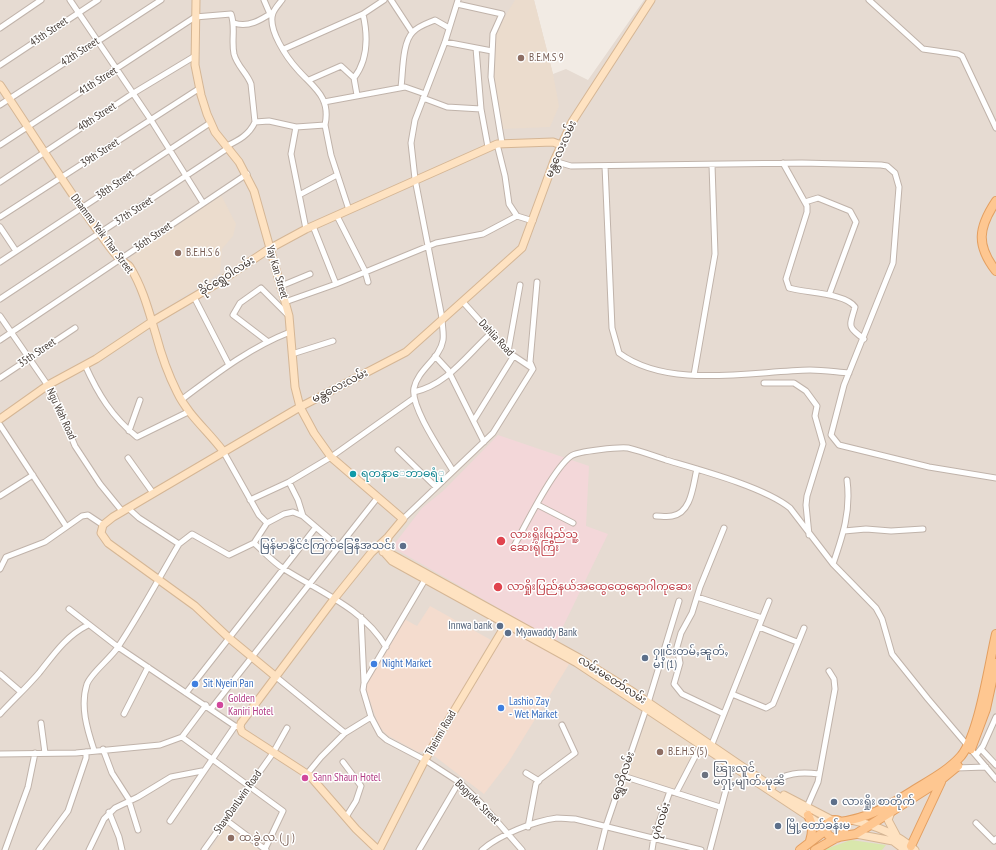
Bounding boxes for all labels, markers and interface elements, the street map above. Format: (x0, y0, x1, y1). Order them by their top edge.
street label: 43th Street (28, 15, 70, 49)
street label: 42th Street (58, 35, 102, 69)
place label: B.E.M.S 9 (529, 51, 564, 65)
marker: B.E.M.S 9 (516, 53, 526, 63)
street label: 41th Street (76, 64, 120, 98)
street label: 40th Street (75, 100, 119, 134)
street label: မန္တလေးလမ်း (543, 118, 579, 180)
street label: 39th Street (78, 136, 122, 170)
street label: 38th Street (94, 168, 136, 202)
street label: Dhamma Yeik Thar Street (68, 192, 136, 276)
street label: 37th Street (112, 194, 156, 228)
street label: 36th Street (132, 220, 174, 254)
street label: Yay Kan Street (263, 244, 291, 300)
place label: B.E.H.S 6 (186, 246, 220, 260)
marker: B.E.H.S 6 (173, 248, 183, 258)
street label: ခိုင်ရွှေဝါလမ်း (197, 254, 257, 298)
street label: Dahlia Road (476, 317, 516, 359)
street label: 35th Street (16, 336, 58, 370)
street label: မန္တလေးလမ်း (310, 366, 370, 406)
street label: Ngu Wah Road (43, 386, 79, 442)
place label: ရတနာေဘာဓရံု (361, 467, 444, 481)
marker: ရတနာေဘာဓရံု (348, 469, 358, 479)
place label: လားရှိုးပြည်သူ့ ဆေးရုံကြီး (510, 528, 578, 554)
marker: လားရှိုးပြည်သူ့ ဆေးရုံကြီး (495, 535, 507, 547)
place label: မြန်မာနိုင်ငံကြက်ခြေနီအသင်း (260, 539, 395, 553)
marker: မြန်မာနိုင်ငံကြက်ခြေနီအသင်း (398, 541, 408, 551)
place label: လာရှိုးပြည်နယ်အထွေထွေရောဂါကုဆေး (507, 580, 692, 594)
marker: လာရှိုးပြည်နယ်အထွေထွေရောဂါကုဆေး (492, 581, 504, 593)
place label: Innwa bank (448, 619, 492, 633)
marker: Innwa bank (495, 621, 505, 631)
place label: Myawaddy Bank (516, 626, 577, 640)
marker: Myawaddy Bank (503, 628, 513, 638)
place label: ႁူင်းတမ်ႇၼူတ်ႇ မၢႆ (1) (653, 645, 728, 671)
street label: လမ်းမတော်လမ်း (575, 653, 649, 707)
marker: ႁူင်းတမ်ႇၼူတ်ႇ မၢႆ (1) (640, 653, 650, 663)
place label: Night Market (382, 657, 431, 671)
marker: Night Market (369, 659, 379, 669)
place label: Sit Nyein Pan (203, 677, 253, 691)
marker: Sit Nyein Pan (190, 679, 200, 689)
place label: Golden Kaniri Hotel (228, 692, 273, 718)
place label: Lashio Zay - Wet Market (509, 695, 558, 721)
marker: Golden Kaniri Hotel (215, 700, 225, 710)
marker: Lashio Zay - Wet Market (496, 703, 506, 713)
street label: Theinni Road (423, 708, 459, 758)
place label: B.E.H.S (5) (668, 745, 707, 759)
marker: B.E.H.S (5) (655, 747, 665, 757)
street label: ရွှေဘိုလမ်း (609, 750, 637, 802)
place label: ၽြႃးလူင် မႁႃႇမျၢတ်ႉမုၼိ (713, 762, 785, 788)
street label: ShawDanLwin Road (211, 768, 265, 836)
marker: ၽြႃးလူင် မႁႃႇမျၢတ်ႉမုၼိ (700, 770, 710, 780)
place label: Sann Shaun Hotel (313, 771, 381, 785)
marker: Sann Shaun Hotel (300, 773, 310, 783)
street label: Bogyoke Street (452, 777, 502, 827)
place label: လားရှိုး စာတိုက် (842, 795, 915, 809)
marker: လားရှိုး စာတိုက် (829, 797, 839, 807)
street label: ပုဂံလမ်း (649, 801, 673, 841)
place label: မြို့တော်ခန်းမ (786, 819, 850, 833)
marker: မြို့တော်ခန်းမ (773, 821, 783, 831)
place label: ထ.ခွဲ.လ. (၂ ) (239, 831, 294, 845)
marker: ထ.ခွဲ.လ. (၂ ) (226, 833, 236, 843)

